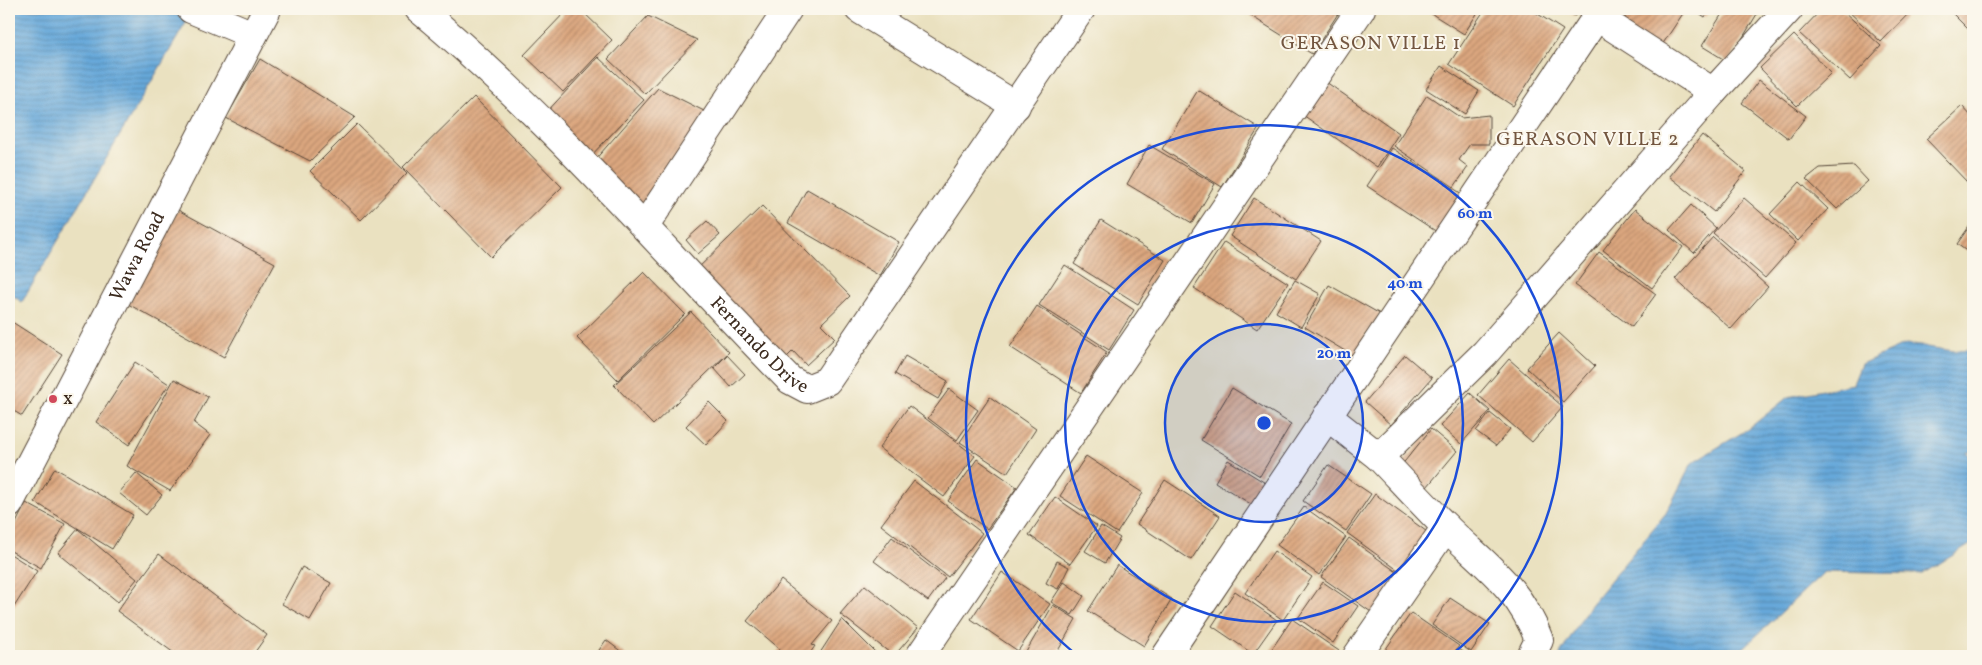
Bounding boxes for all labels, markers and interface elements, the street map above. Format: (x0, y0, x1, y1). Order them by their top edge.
district label: GERASON VILLE 1 (1281, 30, 1461, 58)
district label: GERASON VILLE 2 (1496, 126, 1680, 154)
text: 60 m (1458, 204, 1493, 225)
street label: Wawa Road (104, 207, 172, 306)
text: 40 m (1387, 274, 1423, 295)
street label: Fernando Drive (704, 291, 813, 400)
text: 20 m (1317, 344, 1352, 365)
place label: x (63, 386, 73, 412)
marker: x (47, 393, 59, 405)
centre of rings (1255, 414, 1273, 432)

